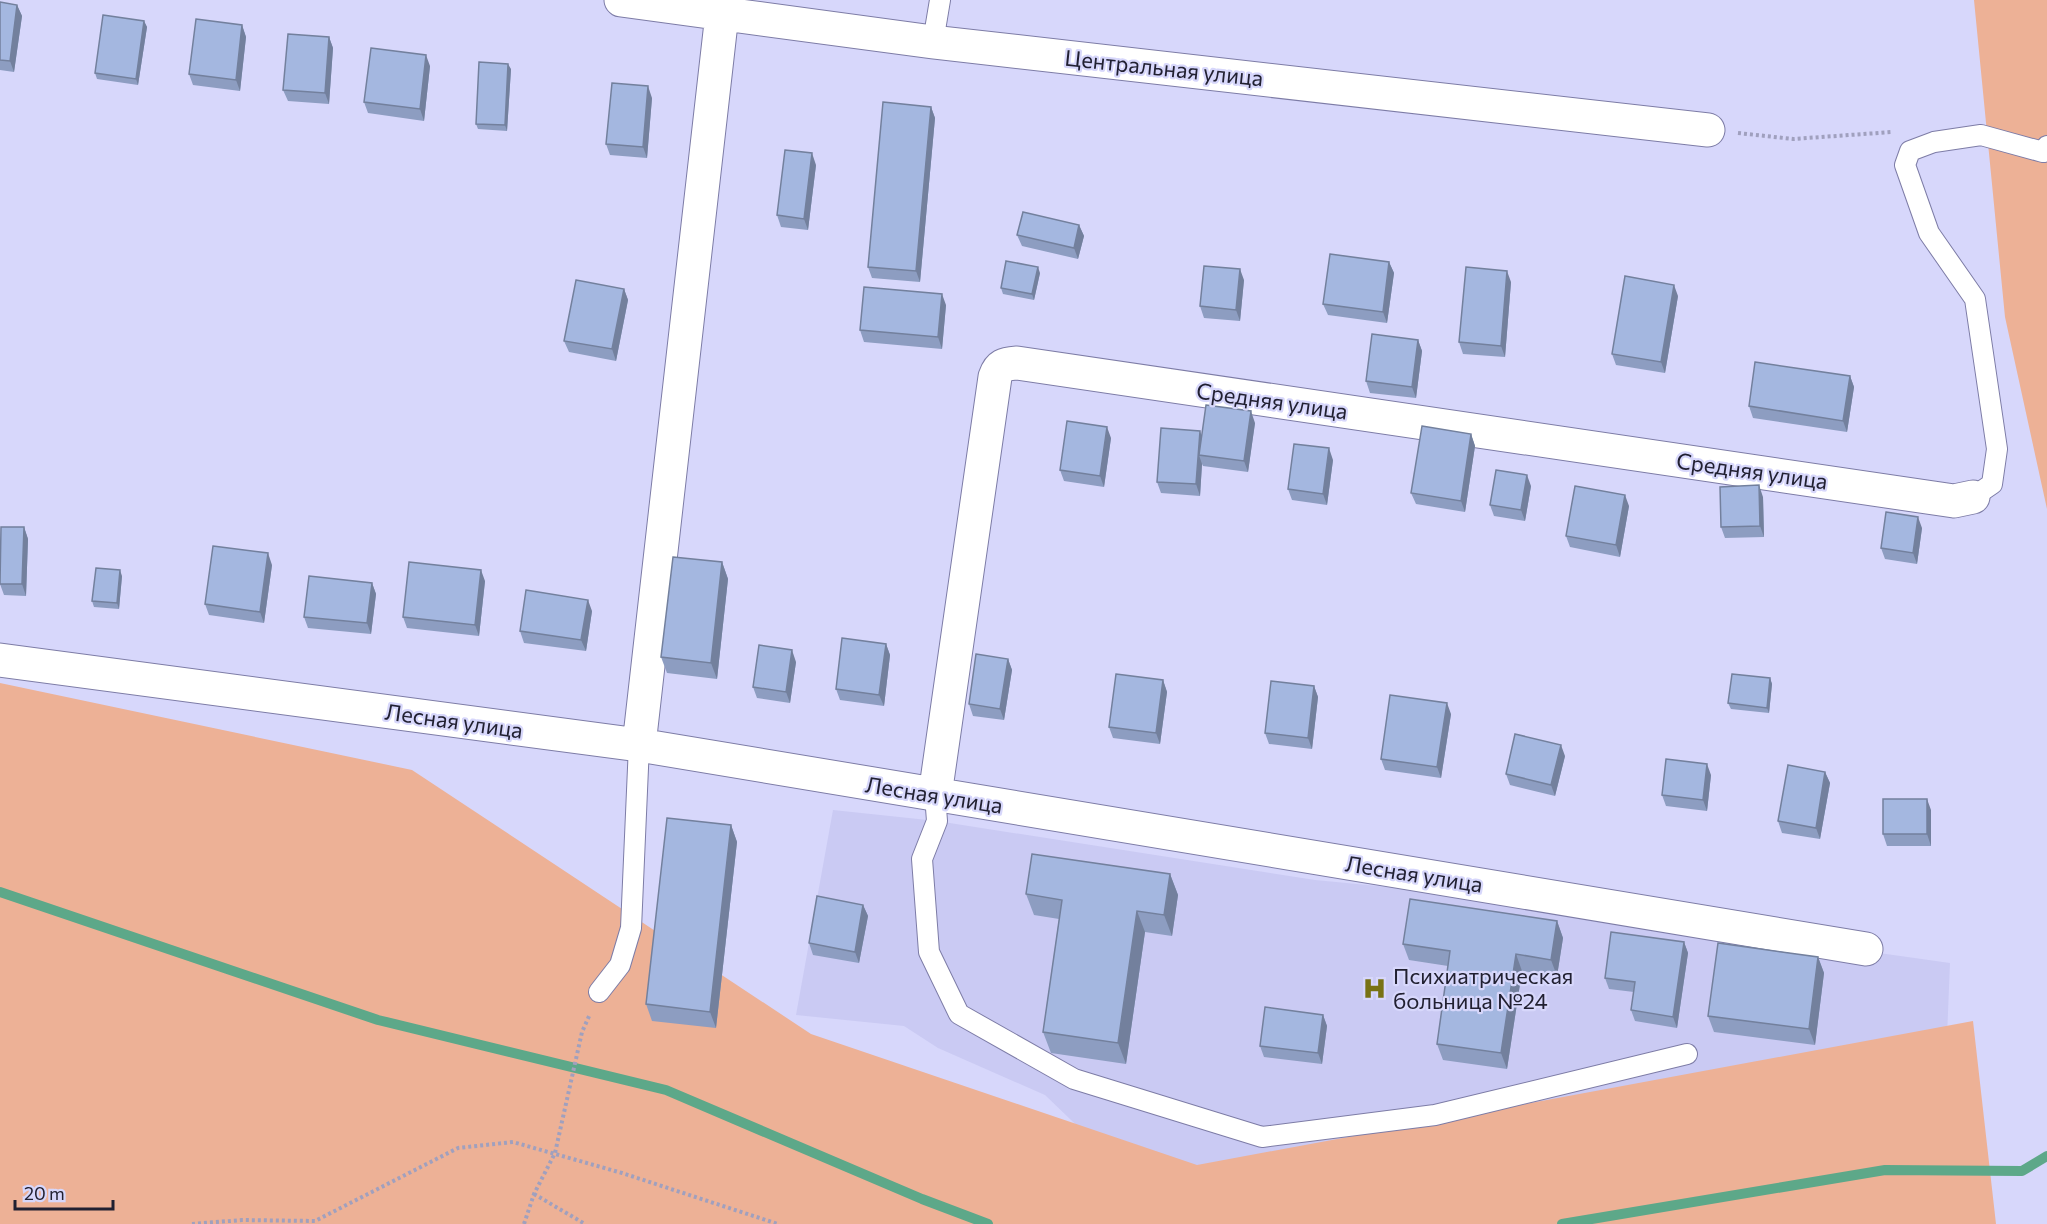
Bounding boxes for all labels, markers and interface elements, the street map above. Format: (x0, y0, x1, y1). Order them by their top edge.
street label: Центральная улица (1063, 44, 1265, 91)
street label: Средняя улица (1195, 377, 1349, 424)
street label: Средняя улица (1675, 447, 1829, 494)
street label: Лесная улица (383, 697, 525, 744)
street label: Лесная улица (863, 770, 1005, 819)
street label: Лесная улица (1343, 849, 1485, 898)
place label: Психиатрическая больница №24 (1393, 962, 1573, 1014)
hospital icon: Психиатрическая больница №24 (1362, 976, 1388, 1002)
scale bar (15, 1173, 112, 1211)
text: 20 m (24, 1182, 65, 1204)

